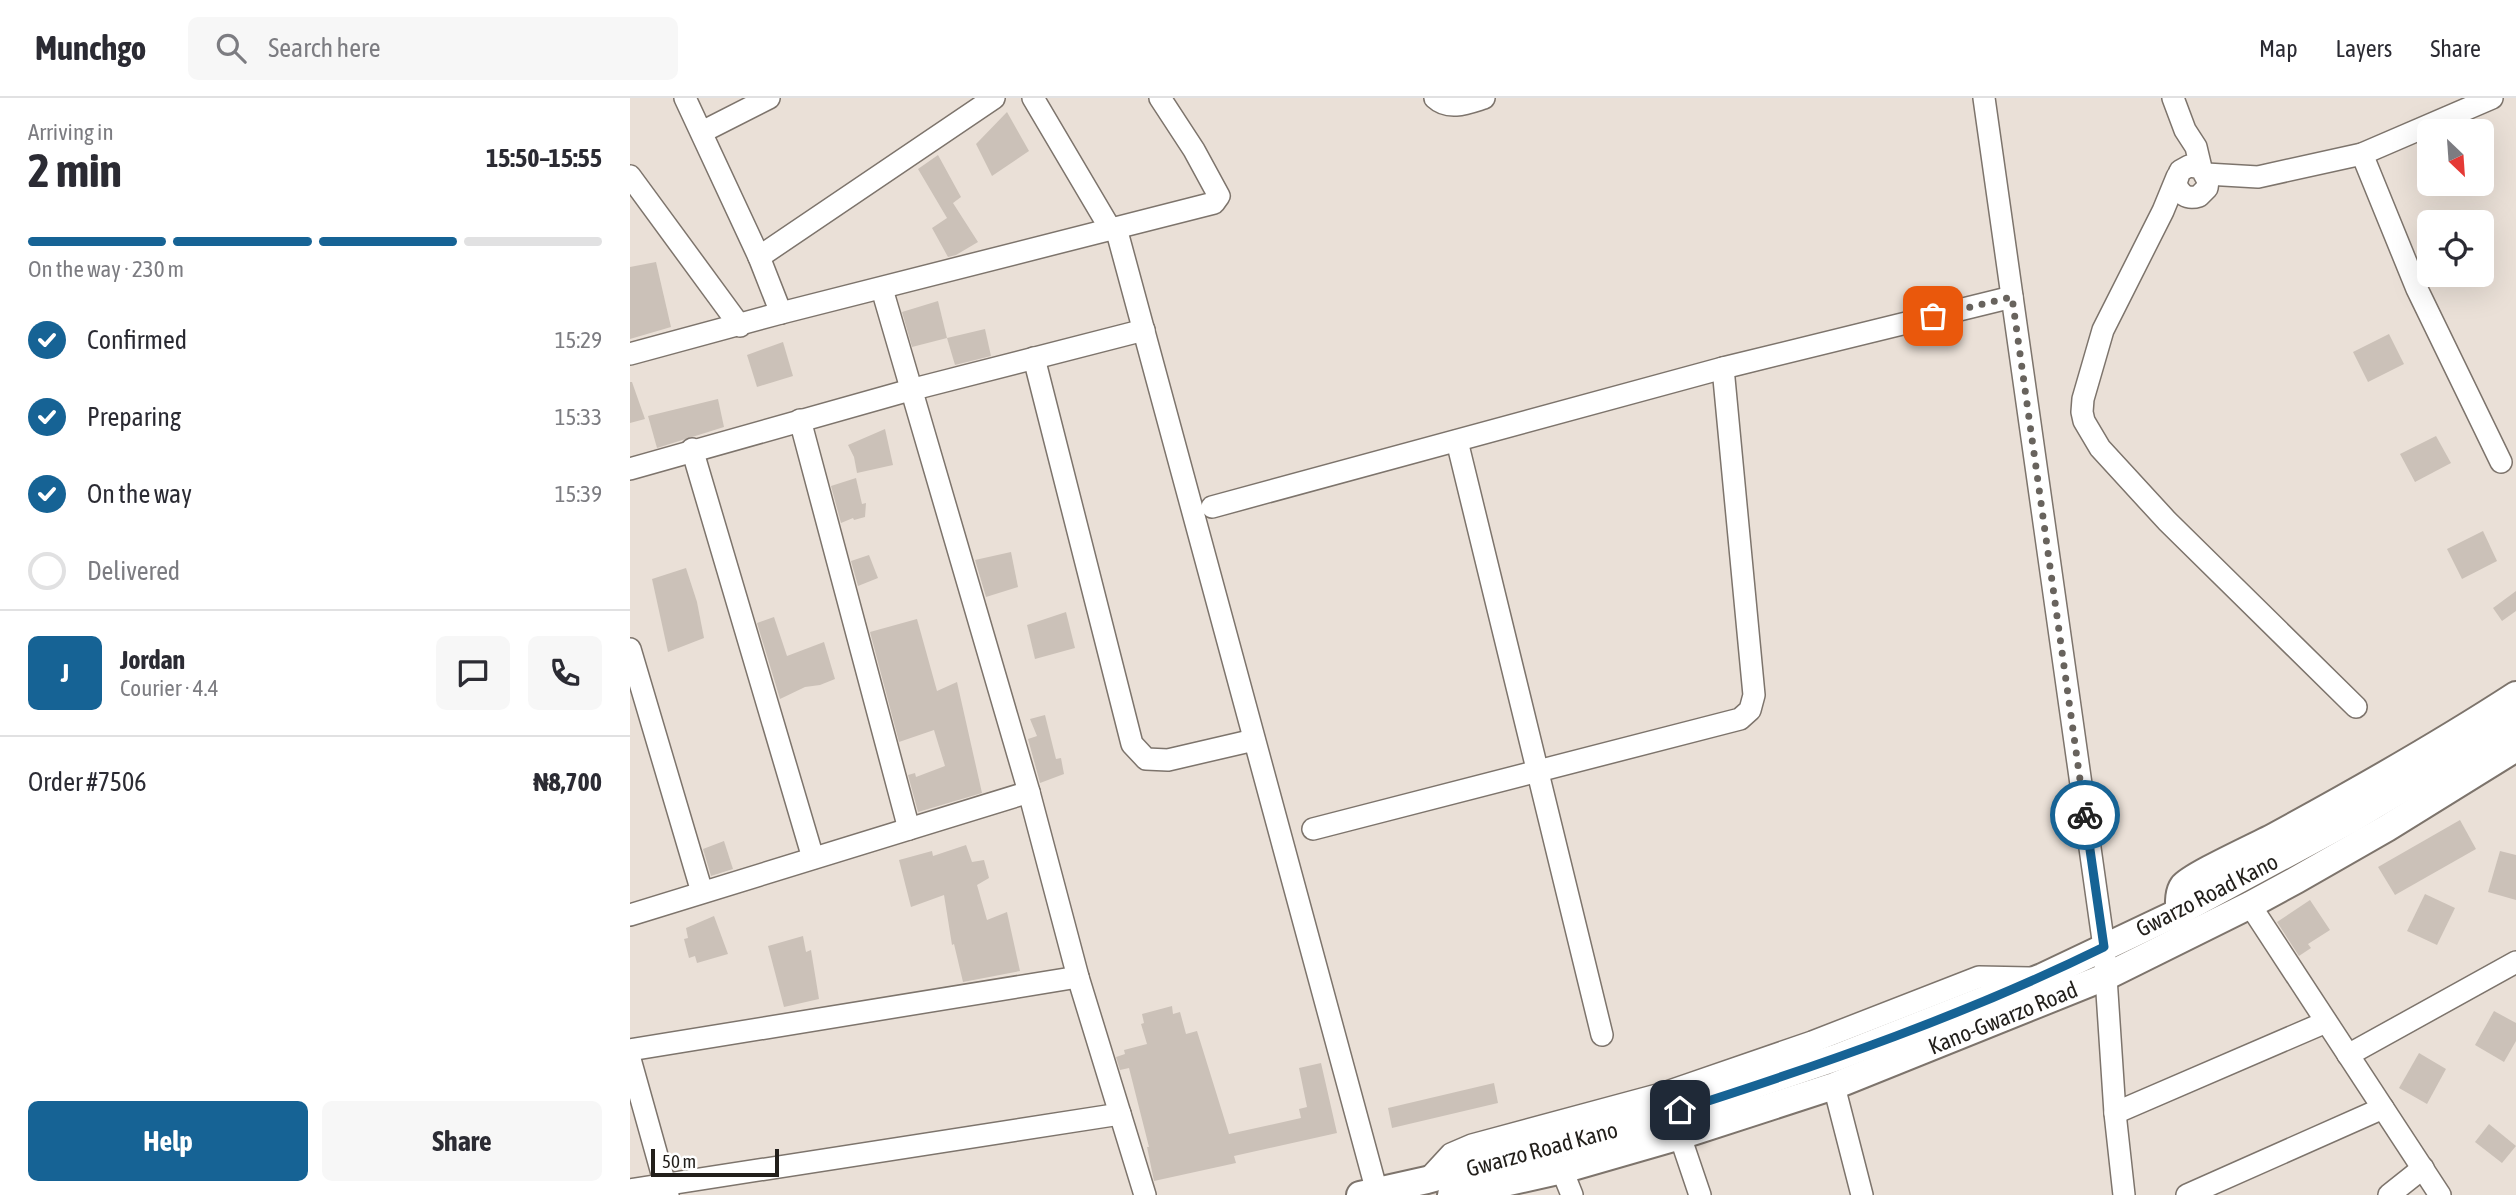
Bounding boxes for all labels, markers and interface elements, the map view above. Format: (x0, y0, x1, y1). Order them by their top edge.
search box (188, 17, 678, 80)
text: Munchgo (35, 29, 146, 67)
icon: search (212, 29, 250, 67)
text: Search here (268, 33, 380, 63)
text: Map (2259, 35, 2298, 62)
text: Layers (2336, 35, 2392, 62)
text: Share (2430, 35, 2481, 62)
text: Arriving in (28, 119, 114, 145)
north arrow (2417, 119, 2494, 196)
map controls (2417, 119, 2494, 287)
text: 15:50–15:55 (486, 143, 602, 173)
text: 2 min (28, 144, 122, 197)
button: locate (2417, 210, 2494, 287)
text: On the way · 230 m (28, 256, 184, 282)
pin (1903, 286, 1963, 346)
icon: bag (1914, 297, 1952, 335)
icon: check (28, 321, 66, 359)
text: Confirmed (87, 325, 187, 355)
text: 15:29 (555, 327, 602, 353)
icon: check (28, 398, 66, 436)
text: Preparing (87, 402, 181, 432)
text: 15:33 (555, 404, 602, 430)
icon: check (28, 475, 66, 513)
text: On the way (87, 479, 192, 509)
text: 15:39 (555, 481, 602, 507)
text: Delivered (87, 556, 180, 586)
button: chat (436, 636, 510, 710)
button: phone (528, 636, 602, 710)
text: Jordan (120, 645, 185, 675)
text: J (61, 658, 69, 688)
text: Courier · 4.4 (120, 675, 219, 701)
text: Order #7506 (28, 767, 147, 797)
text: ₦8,700 (533, 767, 602, 797)
courier (2050, 780, 2120, 850)
icon: bike (2066, 796, 2104, 834)
street label: Gwarzo Road Kano (2132, 848, 2282, 942)
street label: Kano-Gwarzo Road (1925, 976, 2081, 1060)
pin (1650, 1080, 1710, 1140)
icon: home (1661, 1091, 1699, 1129)
button: Help (28, 1101, 308, 1181)
button: Share (322, 1101, 602, 1181)
street label: Gwarzo Road Kano (1463, 1116, 1621, 1182)
scale bar (651, 1146, 779, 1178)
text: 50 m (662, 1150, 696, 1172)

